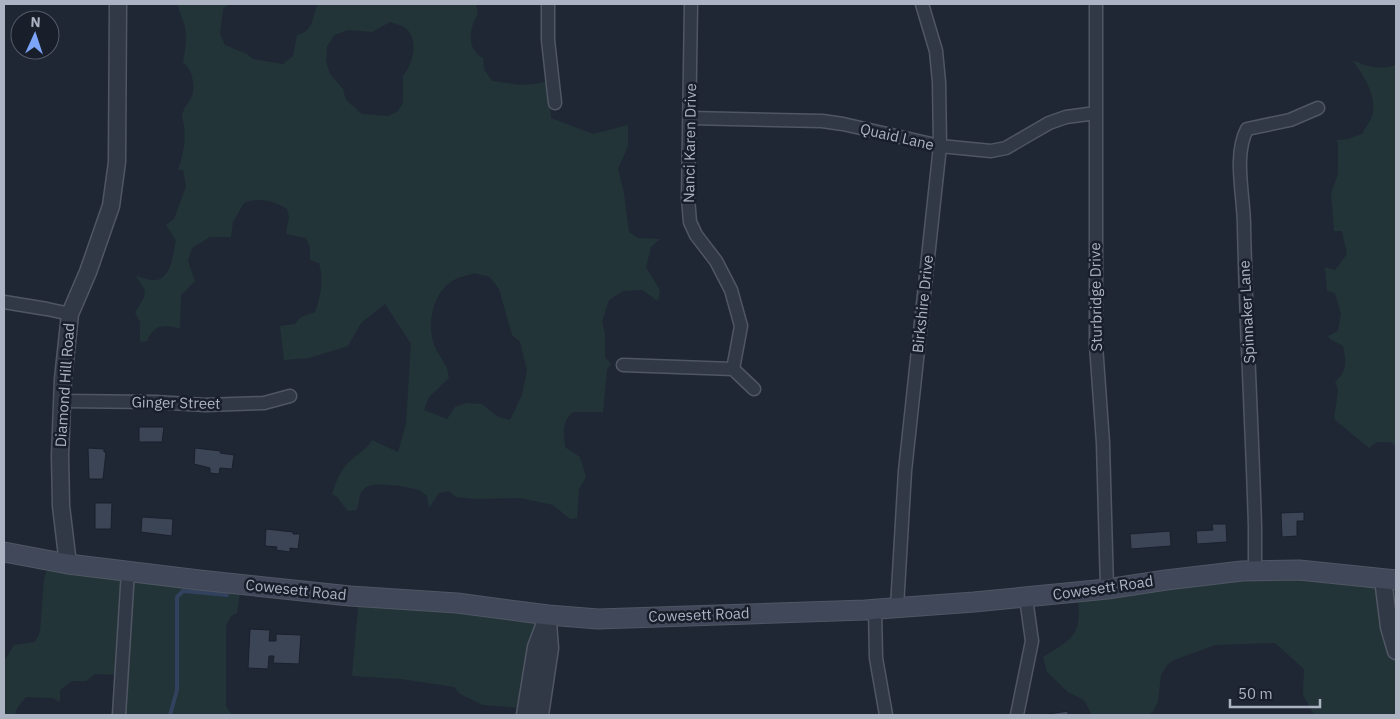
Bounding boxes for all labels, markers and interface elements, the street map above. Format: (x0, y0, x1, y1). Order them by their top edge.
north arrow (10, 10, 60, 60)
text: N (30, 13, 41, 31)
street label: Nanci Karen Drive (679, 83, 700, 203)
street label: Quaid Lane (858, 119, 936, 154)
street label: Sturbridge Drive (1085, 242, 1106, 352)
street label: Birkshire Drive (908, 254, 937, 354)
street label: Spinnaker Lane (1234, 260, 1259, 364)
street label: Diamond Hill Road (51, 322, 78, 448)
street label: Ginger Street (131, 392, 221, 413)
street label: Cowesett Road (1051, 571, 1154, 604)
street label: Cowesett Road (245, 575, 347, 604)
street label: Cowesett Road (648, 603, 750, 626)
scale bar (1230, 676, 1320, 708)
text: 50 m (1238, 684, 1273, 703)

